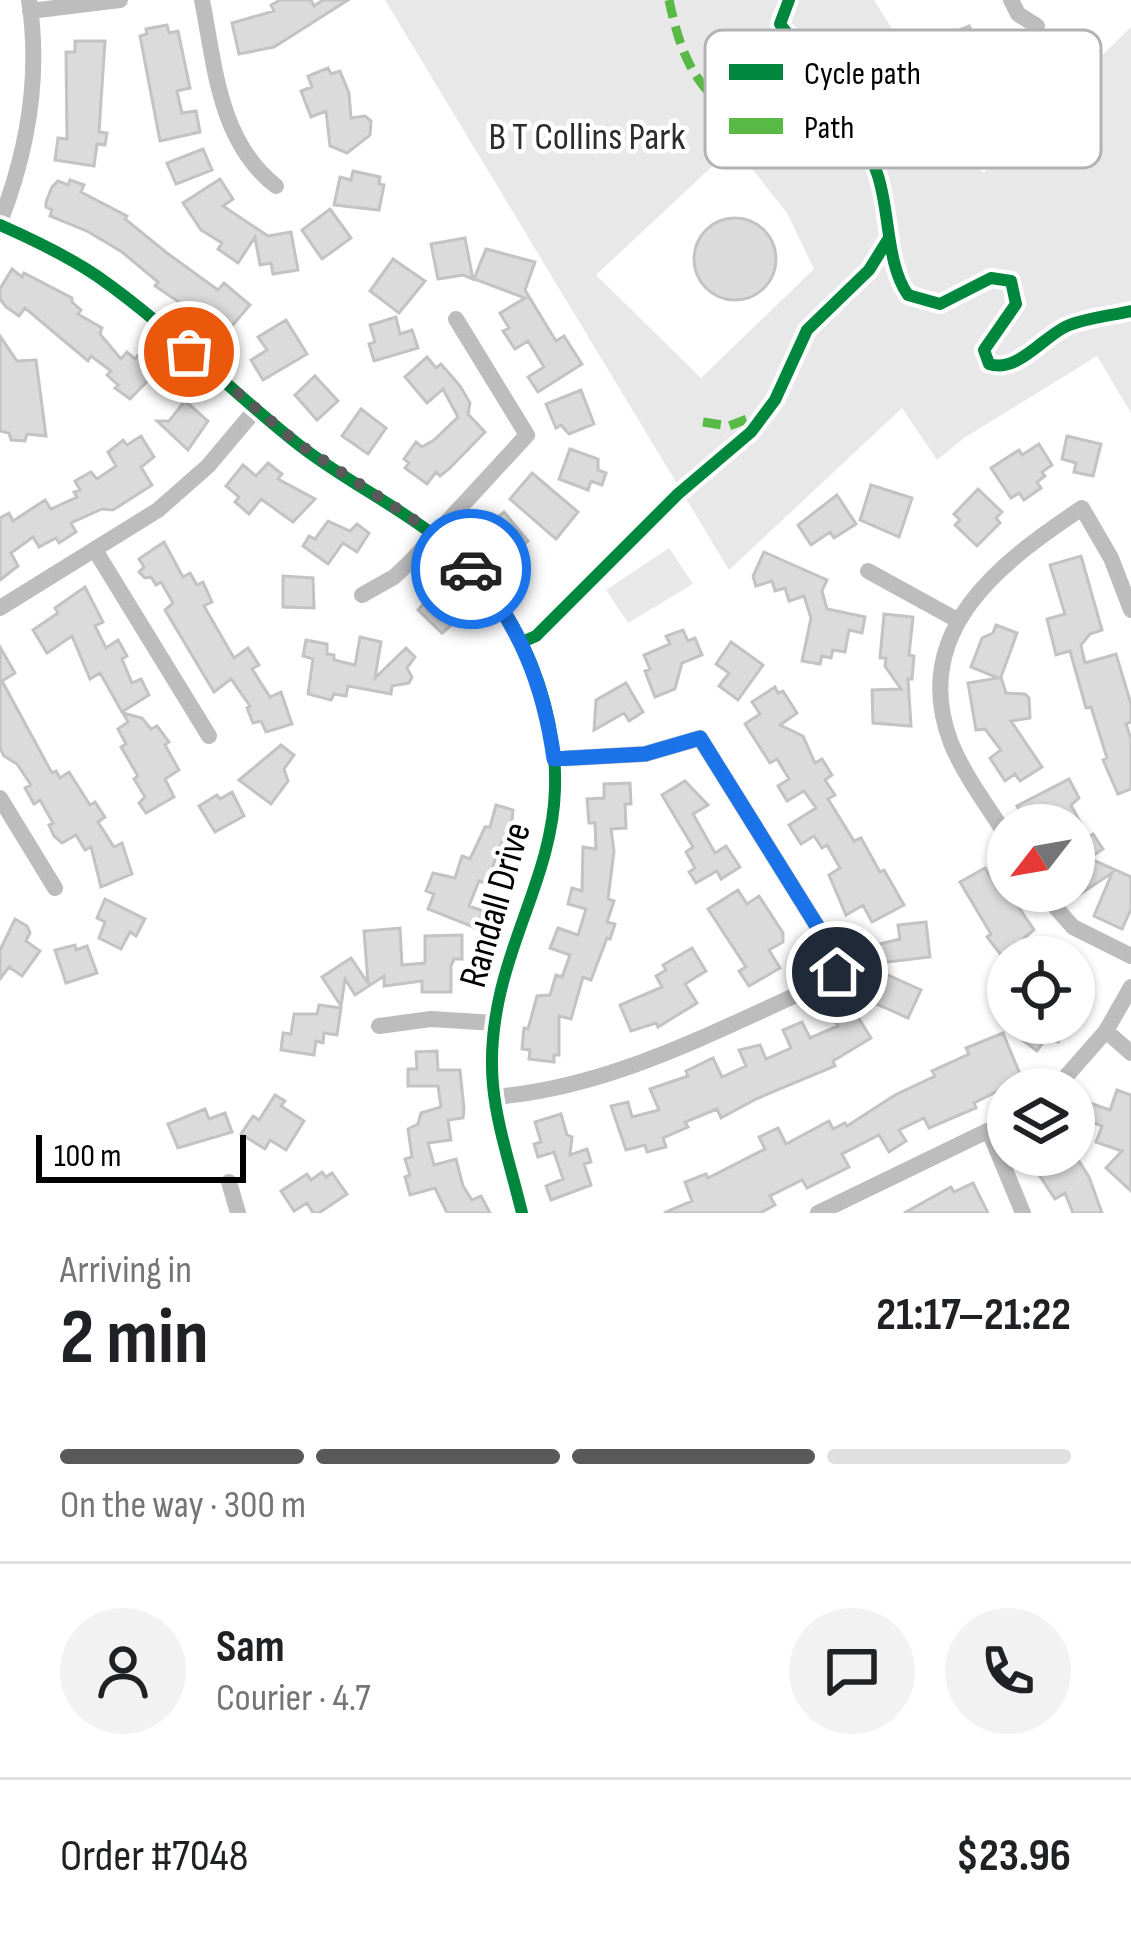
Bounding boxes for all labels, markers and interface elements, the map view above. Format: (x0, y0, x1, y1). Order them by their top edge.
legend (705, 30, 1101, 168)
text: Cycle path (804, 54, 921, 94)
text: Path (804, 108, 854, 148)
park label: B T Collins Park (489, 114, 686, 161)
pin (138, 301, 240, 403)
icon: bag (156, 319, 222, 385)
courier (411, 509, 531, 629)
icon: car (438, 536, 504, 602)
north arrow (987, 804, 1095, 912)
map controls (987, 804, 1095, 1176)
street label: Randall Drive (450, 817, 542, 993)
pin (786, 921, 888, 1023)
button: locate (987, 936, 1095, 1044)
icon: home (804, 939, 870, 1005)
button: layers (987, 1068, 1095, 1176)
scale bar (36, 1129, 246, 1182)
text: 100 m (54, 1136, 121, 1176)
text: Arriving in (60, 1247, 192, 1294)
text: 21:17–21:22 (876, 1288, 1071, 1343)
text: 2 min (60, 1292, 209, 1385)
text: On the way · 300 m (60, 1482, 306, 1529)
button: person (60, 1608, 186, 1734)
button: chat (789, 1608, 915, 1734)
button: phone (945, 1608, 1071, 1734)
text: Sam (216, 1620, 285, 1675)
text: Courier · 4.7 (216, 1675, 371, 1722)
text: Order #7048 (60, 1829, 248, 1884)
text: $23.96 (956, 1829, 1071, 1884)

